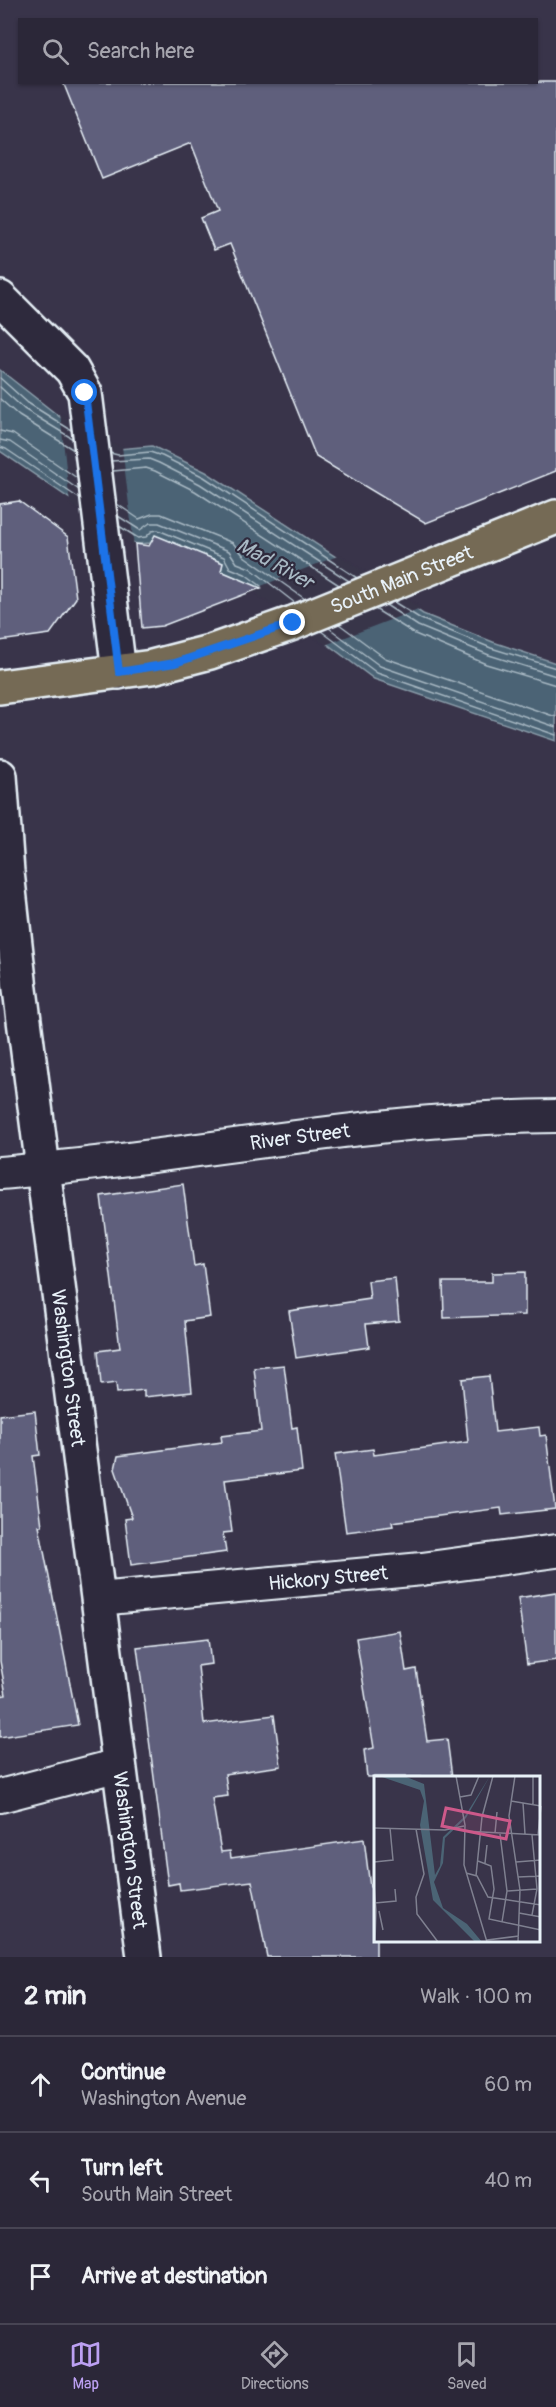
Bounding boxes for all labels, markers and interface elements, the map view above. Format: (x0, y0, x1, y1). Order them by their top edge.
search box (18, 18, 538, 84)
icon: search (39, 35, 72, 68)
text: Search here (87, 37, 194, 65)
route start (71, 379, 97, 405)
water label: Mad River (232, 532, 320, 597)
street label: South Main Street (327, 539, 477, 619)
route end (279, 609, 305, 635)
street label: River Street (248, 1118, 352, 1155)
street label: Washington Street (46, 1288, 91, 1449)
street label: Hickory Street (267, 1560, 390, 1596)
street label: Washington Street (108, 1770, 153, 1931)
inset map (374, 1776, 541, 1942)
text: 2 min (24, 1980, 86, 2012)
text: Walk · 100 m (420, 1984, 532, 2009)
text: Continue (81, 2058, 165, 2086)
icon: ahead (24, 2068, 57, 2101)
text: 60 m (485, 2072, 532, 2097)
text: Washington Avenue (81, 2086, 246, 2111)
text: Turn left (81, 2154, 163, 2182)
icon: left (24, 2164, 57, 2197)
text: 40 m (485, 2168, 532, 2193)
text: South Main Street (81, 2182, 232, 2207)
icon: arrive (24, 2260, 57, 2293)
text: Arrive at destination (81, 2262, 267, 2290)
tab: Map (69, 2338, 102, 2394)
tab: Directions (241, 2338, 309, 2394)
tab: Saved (447, 2338, 487, 2394)

